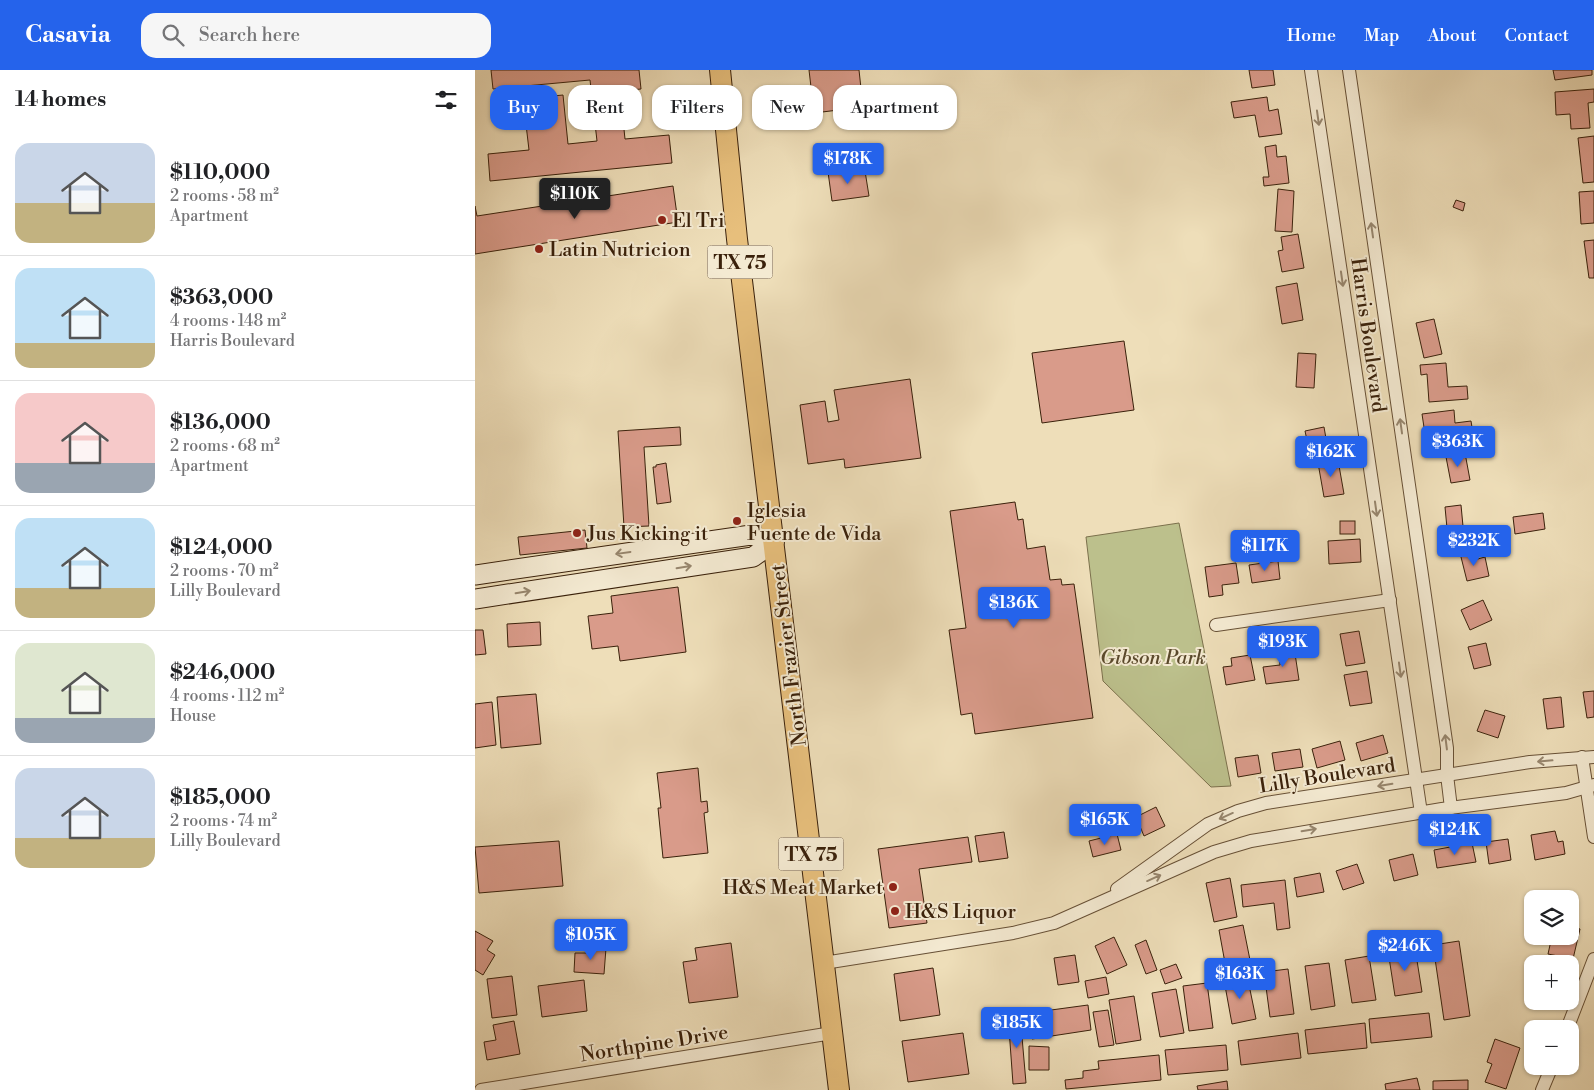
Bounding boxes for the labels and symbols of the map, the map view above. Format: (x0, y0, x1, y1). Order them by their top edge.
one-way arrow (1313, 110, 1323, 126)
pin: $178K (813, 142, 883, 185)
pin: $110K (540, 178, 610, 220)
place label: El Tri (672, 209, 725, 234)
marker: El Tri (656, 214, 668, 226)
one-way arrow (1367, 222, 1377, 238)
place label: Latin Nutricion (549, 238, 691, 263)
marker: Latin Nutricion (533, 243, 545, 255)
road number: TX 75 (707, 246, 773, 278)
street label: Harris Boulevard (1344, 256, 1391, 415)
one-way arrow (1337, 271, 1347, 287)
one-way arrow (1395, 418, 1405, 434)
pin: $363K (1423, 426, 1493, 468)
pin: $162K (1296, 436, 1366, 478)
place label: Iglesia Fuente de Vida (747, 499, 882, 547)
one-way arrow (1371, 501, 1381, 517)
marker: Iglesia Fuente de Vida (731, 515, 743, 527)
place label: Jus Kicking it (586, 522, 708, 547)
pin: $232K (1439, 524, 1509, 567)
marker: Jus Kicking it (571, 527, 583, 539)
pin: $117K (1230, 530, 1300, 572)
one-way arrow (615, 548, 631, 558)
one-way arrow (675, 562, 691, 572)
street label: North Frazier Street (766, 562, 813, 747)
pin: $136K (979, 586, 1049, 629)
one-way arrow (515, 587, 531, 597)
pin: $193K (1248, 626, 1318, 668)
park label: Gibson Park (1100, 646, 1206, 671)
one-way arrow (1395, 661, 1405, 677)
one-way arrow (1441, 735, 1451, 751)
street label: Lilly Boulevard (1257, 753, 1398, 800)
one-way arrow (1538, 756, 1554, 765)
one-way arrow (1377, 780, 1393, 790)
pin: $165K (1070, 804, 1140, 846)
one-way arrow (1219, 812, 1234, 821)
pin: $124K (1420, 814, 1490, 856)
one-way arrow (1300, 824, 1316, 834)
road number: TX 75 (779, 838, 843, 871)
one-way arrow (1146, 873, 1161, 882)
place label: H&S Meat Market (723, 876, 883, 901)
marker: H&S Meat Market (887, 881, 899, 893)
place label: H&S Liquor (905, 900, 1016, 925)
marker: H&S Liquor (889, 905, 901, 917)
pin: $105K (556, 918, 626, 961)
pin: $246K (1370, 930, 1440, 972)
pin: $163K (1205, 958, 1275, 1000)
pin: $185K (982, 1006, 1052, 1049)
street label: Northpine Drive (578, 1020, 730, 1069)

